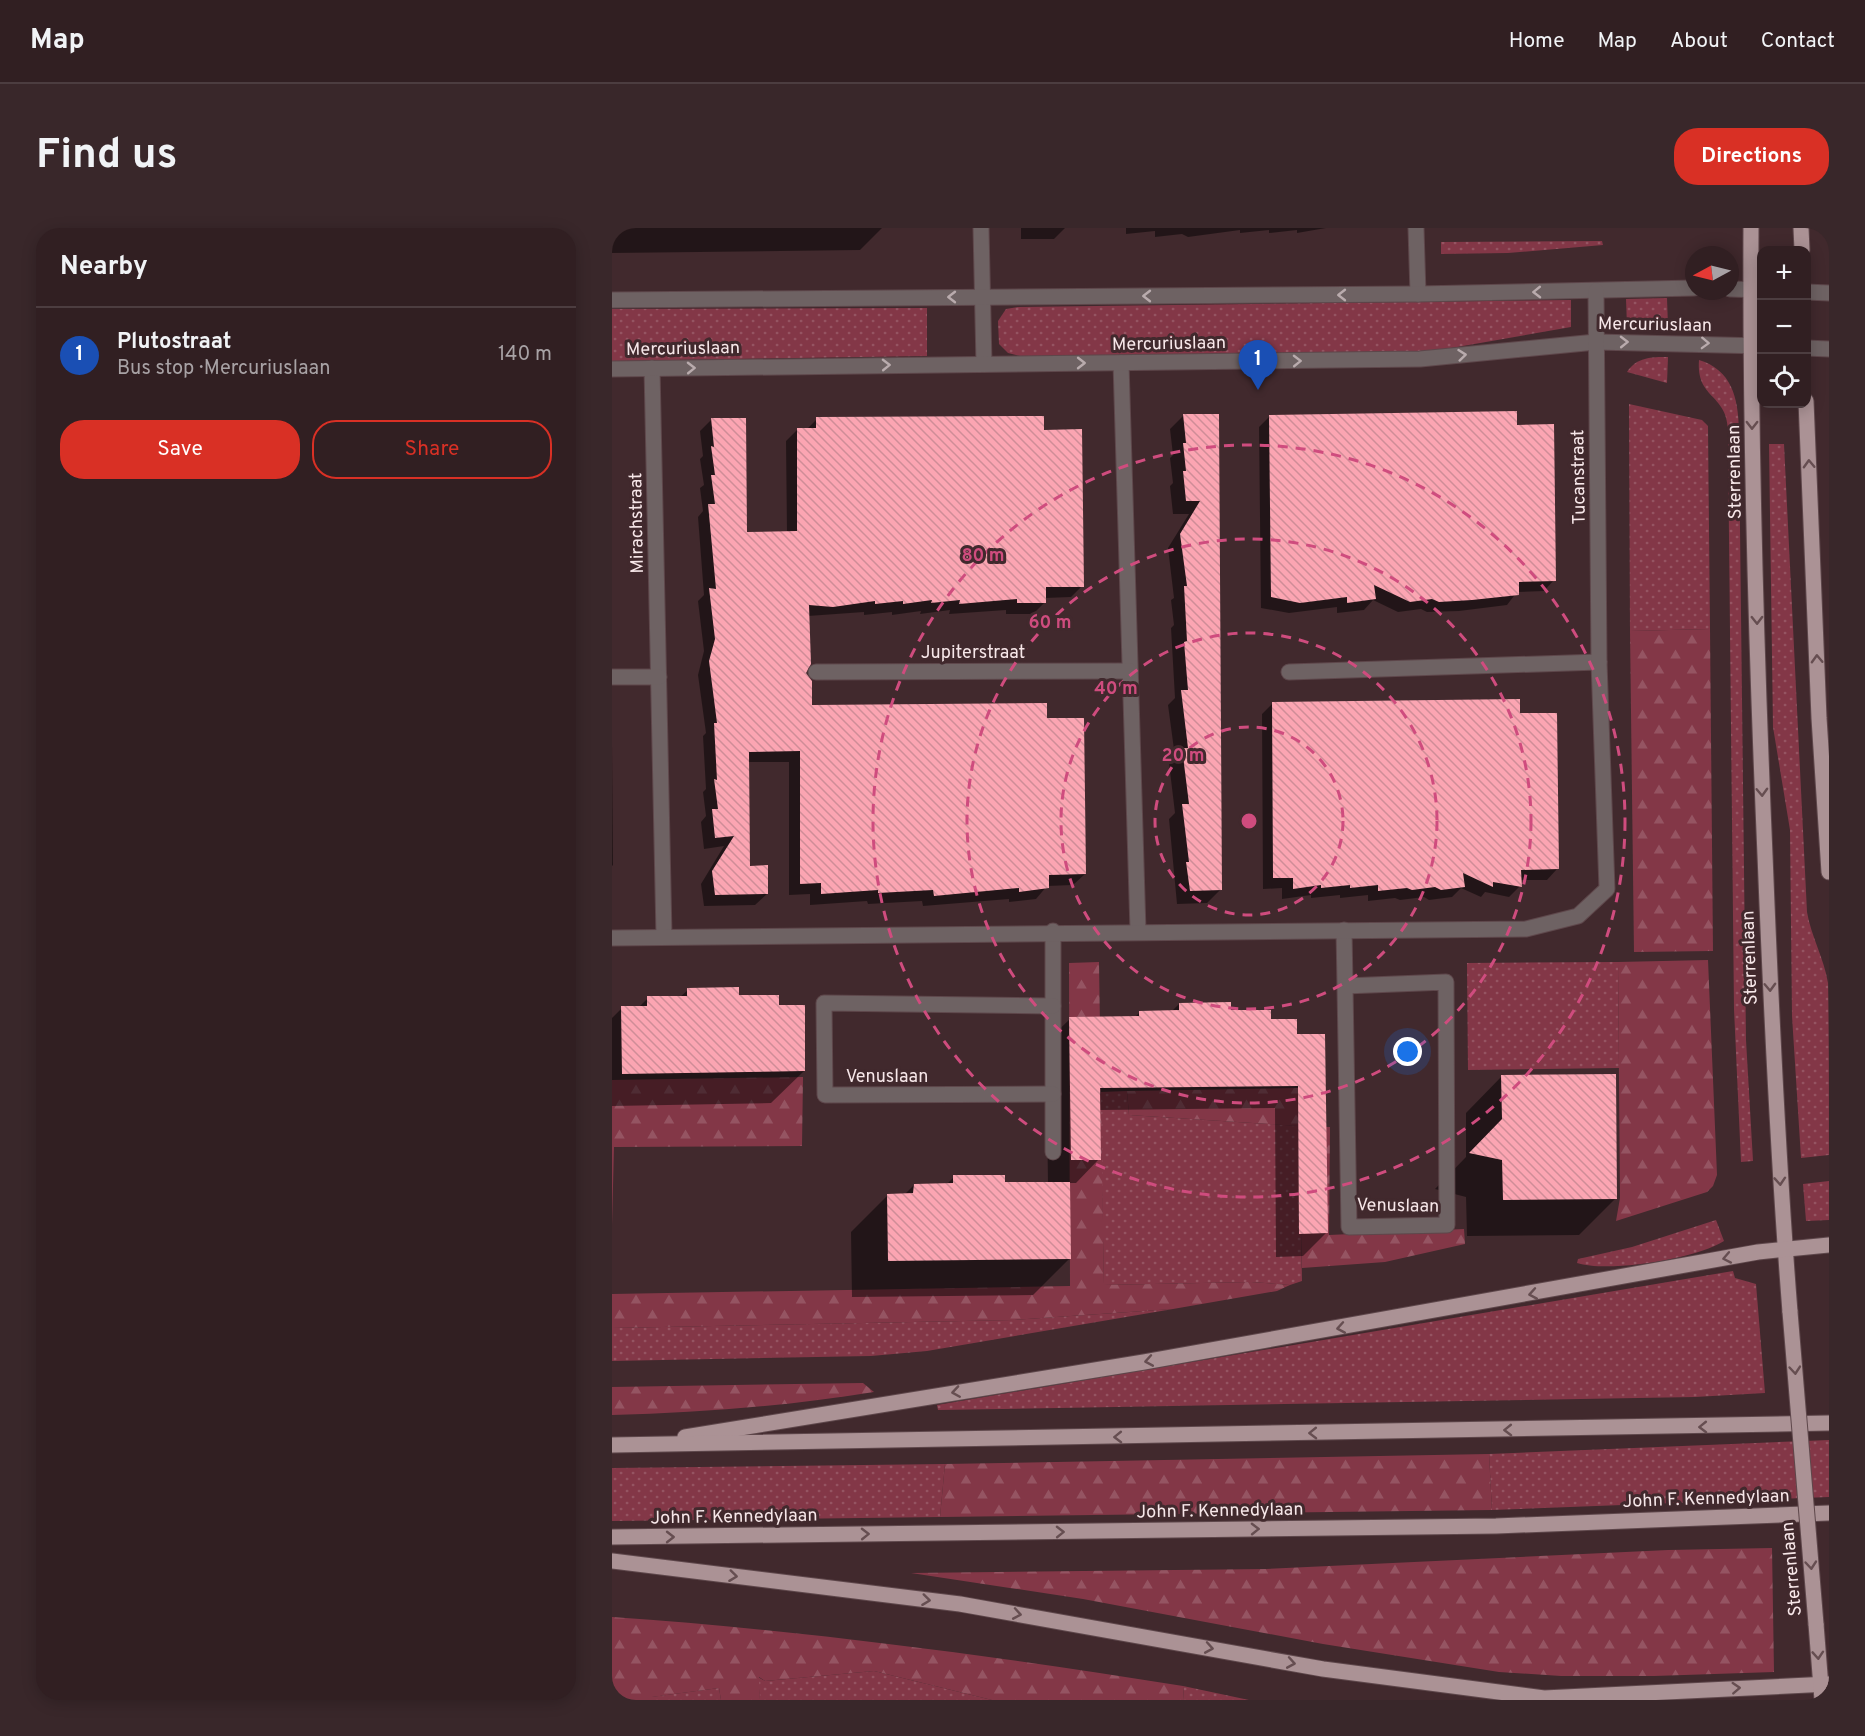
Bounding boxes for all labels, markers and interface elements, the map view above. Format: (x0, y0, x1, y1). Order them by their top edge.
text: Map (30, 23, 85, 59)
text: Home (1509, 28, 1565, 55)
text: Map (1598, 28, 1637, 55)
text: About (1670, 28, 1728, 55)
text: Contact (1761, 28, 1835, 55)
button: Directions (1674, 128, 1829, 185)
text: Find us (36, 130, 177, 183)
north arrow (1685, 246, 1739, 300)
map controls (1757, 246, 1811, 408)
button: + (1757, 246, 1811, 300)
text: Nearby (60, 251, 148, 284)
one-way arrow (1533, 286, 1542, 298)
one-way arrow (1338, 289, 1347, 301)
one-way arrow (1143, 290, 1152, 302)
one-way arrow (948, 291, 957, 303)
button: − (1757, 300, 1811, 354)
street label: Mercuriuslaan (1598, 313, 1712, 338)
text: Plutostraat (117, 329, 231, 356)
street label: Mercuriuslaan (1112, 332, 1226, 357)
one-way arrow (1619, 336, 1628, 348)
street label: Mercuriuslaan (626, 337, 740, 362)
one-way arrow (1701, 337, 1710, 350)
pin: 1 (1238, 340, 1278, 390)
text: 1 (76, 342, 84, 368)
text: 140 m (498, 342, 552, 368)
one-way arrow (1457, 349, 1466, 362)
button: locate (1757, 354, 1811, 408)
one-way arrow (1293, 355, 1302, 367)
text: Bus stop · Mercuriuslaan (117, 356, 331, 382)
one-way arrow (1077, 357, 1086, 369)
one-way arrow (882, 359, 891, 371)
one-way arrow (687, 361, 696, 374)
button: Save (60, 420, 300, 479)
button: Share (312, 420, 552, 479)
one-way arrow (1746, 420, 1759, 429)
street label: Sterrenlaan (1723, 424, 1748, 520)
street label: Tucanstraat (1567, 429, 1592, 525)
one-way arrow (1803, 460, 1816, 469)
street label: Mirachstraat (625, 472, 650, 574)
text: 80 m (961, 545, 1005, 568)
text: 60 m (1028, 612, 1072, 635)
one-way arrow (1751, 615, 1763, 624)
street label: Jupiterstraat (921, 642, 1025, 665)
one-way arrow (1810, 655, 1823, 664)
text: 40 m (1094, 678, 1138, 701)
text: 20 m (1161, 745, 1205, 768)
one-way arrow (1755, 787, 1768, 796)
centre of rings (1239, 811, 1259, 831)
street label: Sterrenlaan (1737, 910, 1764, 1006)
one-way arrow (1764, 982, 1776, 991)
your location (1393, 1037, 1422, 1066)
street label: Venuslaan (846, 1066, 928, 1089)
one-way arrow (1773, 1177, 1786, 1186)
street label: Venuslaan (1356, 1194, 1440, 1219)
one-way arrow (1722, 1251, 1732, 1264)
one-way arrow (1528, 1287, 1538, 1300)
one-way arrow (1336, 1321, 1346, 1334)
one-way arrow (1144, 1355, 1153, 1367)
one-way arrow (1788, 1366, 1801, 1375)
one-way arrow (951, 1385, 961, 1397)
one-way arrow (1698, 1421, 1707, 1433)
one-way arrow (1503, 1424, 1512, 1436)
one-way arrow (1308, 1427, 1317, 1439)
one-way arrow (1113, 1430, 1122, 1443)
street label: John F. Kennedylaan (1622, 1485, 1790, 1514)
street label: John F. Kennedylaan (1136, 1499, 1304, 1524)
street label: John F. Kennedylaan (650, 1505, 818, 1530)
street label: Sterrenlaan (1777, 1521, 1808, 1617)
one-way arrow (1251, 1523, 1260, 1535)
one-way arrow (1056, 1526, 1065, 1538)
one-way arrow (861, 1528, 870, 1540)
one-way arrow (666, 1531, 675, 1543)
one-way arrow (1804, 1560, 1817, 1569)
one-way arrow (728, 1570, 737, 1582)
one-way arrow (922, 1593, 931, 1605)
one-way arrow (1012, 1607, 1022, 1620)
one-way arrow (1205, 1642, 1214, 1654)
one-way arrow (1811, 1650, 1824, 1659)
one-way arrow (1286, 1656, 1296, 1669)
one-way arrow (1731, 1682, 1740, 1695)

